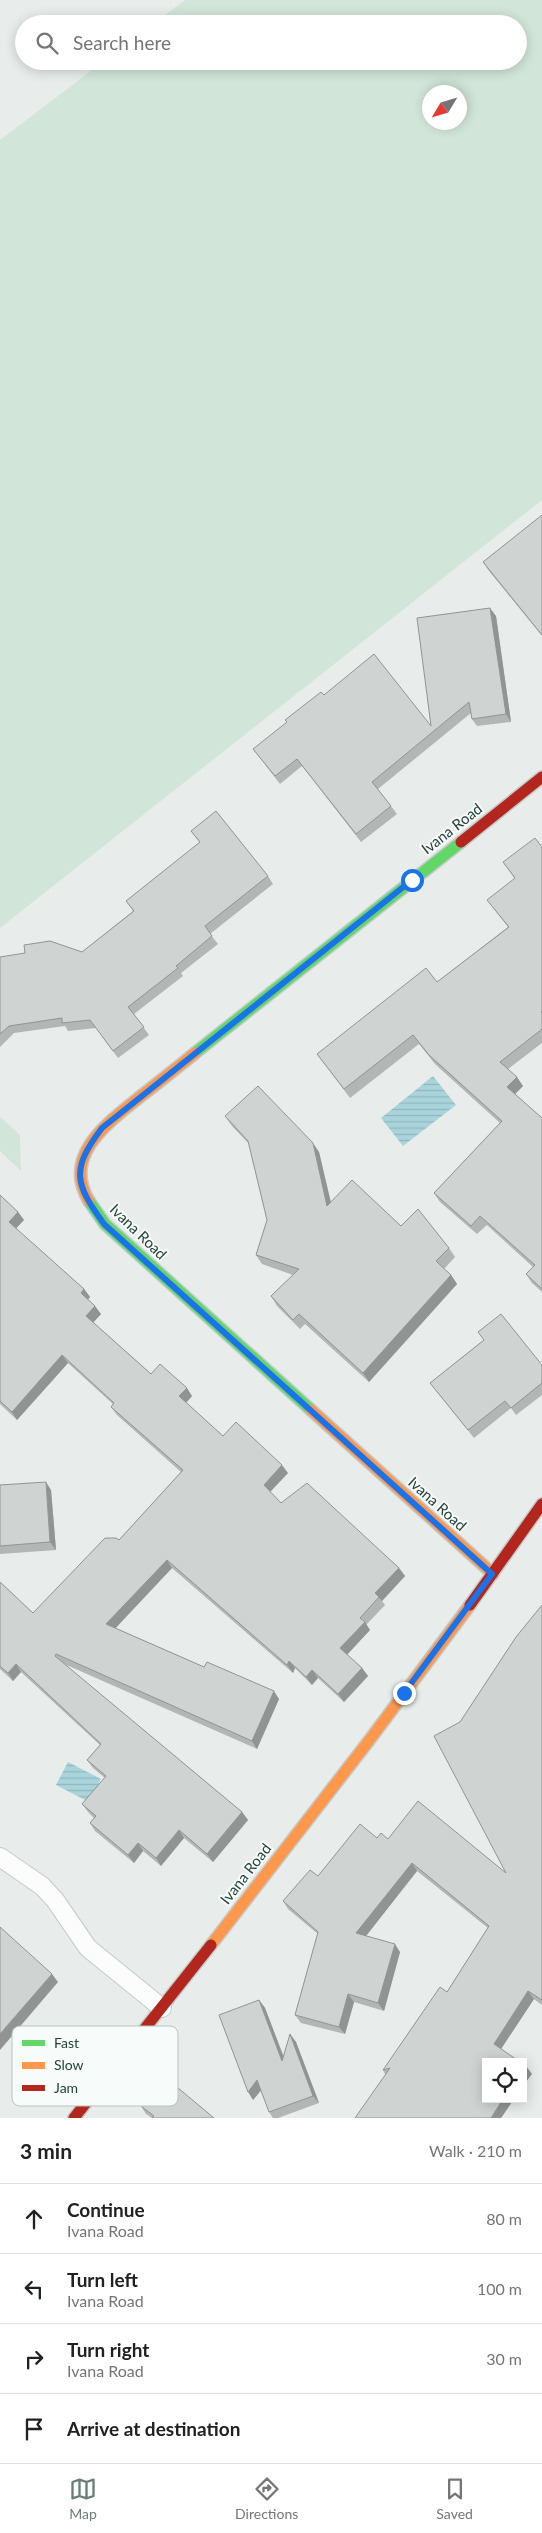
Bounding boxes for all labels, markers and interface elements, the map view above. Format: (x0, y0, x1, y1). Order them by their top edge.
search box (15, 15, 527, 70)
icon: search (33, 29, 61, 57)
text: Search here (73, 31, 171, 54)
north arrow (422, 85, 467, 130)
street label: Ivana Road (417, 799, 485, 857)
route start (401, 869, 424, 892)
street label: Ivana Road (107, 1200, 171, 1263)
street label: Ivana Road (405, 1472, 470, 1534)
route end (393, 1682, 416, 1705)
street label: Ivana Road (216, 1839, 274, 1907)
legend (12, 2026, 178, 2106)
text: Fast (54, 2034, 79, 2051)
text: Slow (54, 2056, 84, 2073)
map controls (482, 2058, 527, 2103)
button: locate (482, 2058, 527, 2103)
text: Jam (54, 2079, 78, 2096)
text: 3 min (20, 2138, 72, 2163)
text: Walk · 210 m (429, 2141, 522, 2160)
text: Continue (67, 2198, 145, 2221)
icon: ahead (20, 2205, 48, 2233)
text: 80 m (486, 2209, 522, 2228)
text: Ivana Road (67, 2221, 144, 2240)
text: Turn left (67, 2268, 138, 2291)
icon: left (20, 2275, 48, 2303)
text: 100 m (477, 2279, 522, 2298)
text: Ivana Road (67, 2291, 144, 2310)
text: Turn right (67, 2338, 149, 2361)
icon: right (20, 2345, 48, 2373)
text: 30 m (486, 2349, 522, 2368)
text: Ivana Road (67, 2361, 144, 2380)
icon: arrive (20, 2415, 48, 2443)
text: Arrive at destination (67, 2417, 240, 2440)
tab: Map (69, 2475, 97, 2522)
tab: Directions (235, 2475, 298, 2522)
tab: Saved (436, 2475, 473, 2522)

